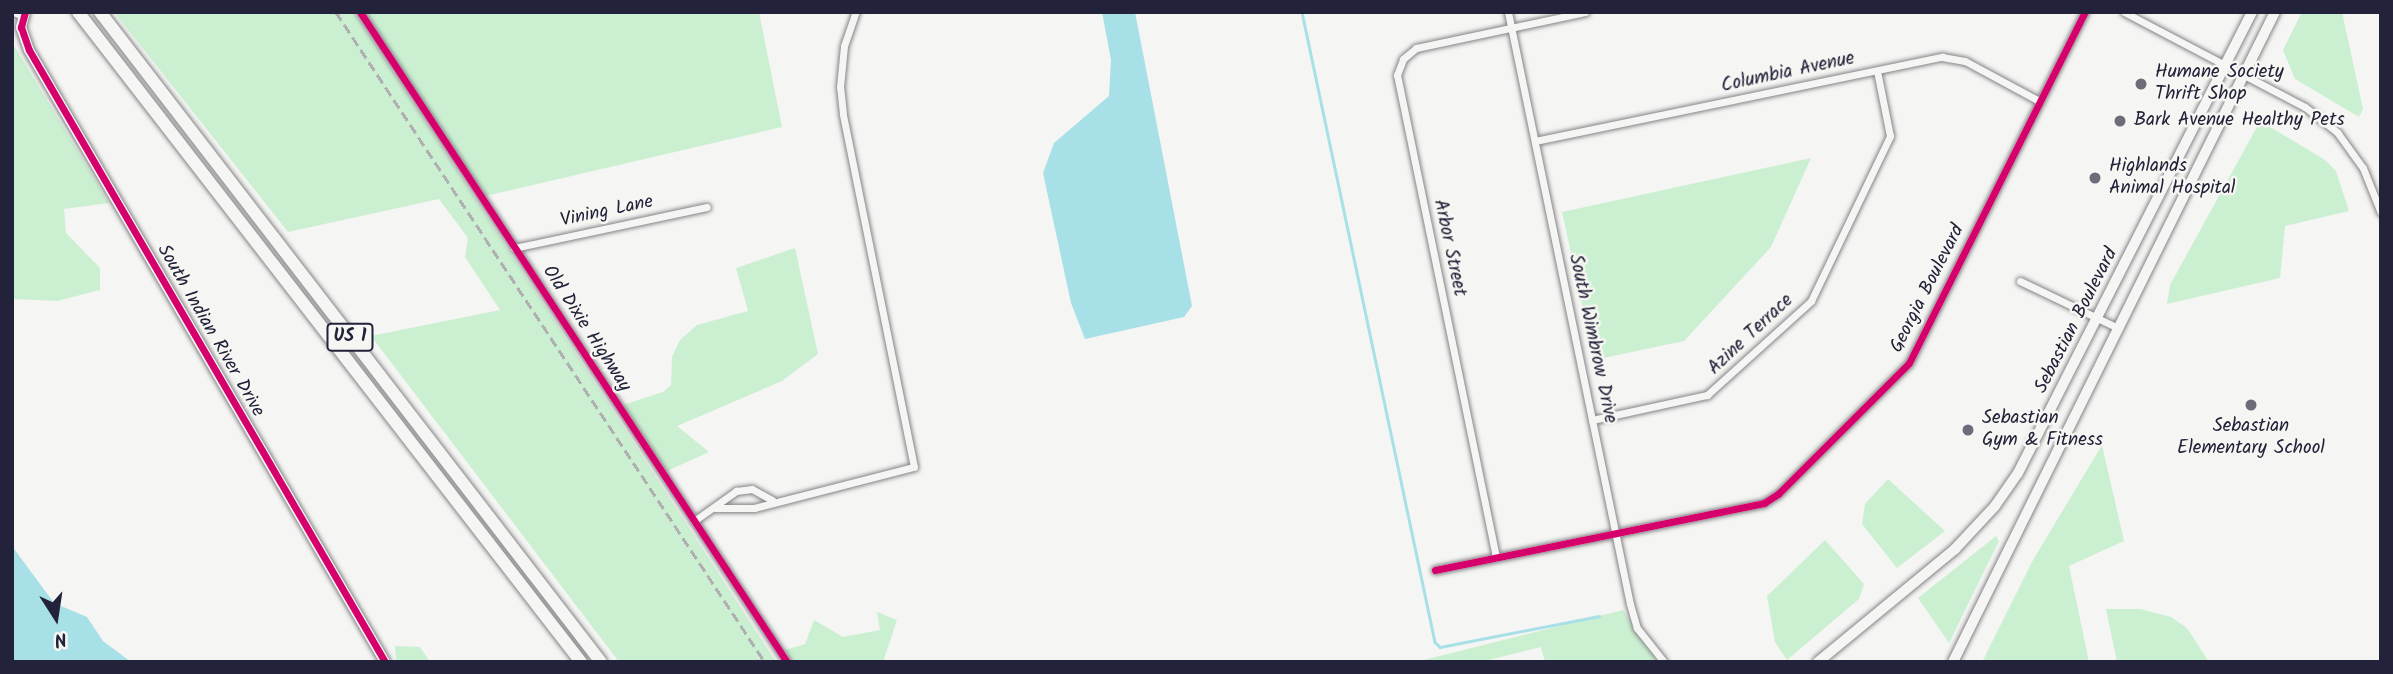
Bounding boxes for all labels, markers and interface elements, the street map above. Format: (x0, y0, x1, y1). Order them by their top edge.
street label: Columbia Avenue (1719, 48, 1857, 98)
place label: Humane Society Thrift Shop (2155, 62, 2284, 106)
marker: Humane Society Thrift Shop (2133, 76, 2149, 92)
place label: Bark Avenue Healthy Pets (2134, 110, 2345, 132)
marker: Bark Avenue Healthy Pets (2112, 113, 2128, 129)
place label: Highlands Animal Hospital (2109, 156, 2235, 200)
marker: Highlands Animal Hospital (2087, 170, 2103, 186)
street label: Vining Lane (559, 191, 655, 233)
street label: Arbor Street (1428, 197, 1470, 299)
street label: Georgia Boulevard (1886, 221, 1970, 357)
street label: South Indian River Drive (151, 241, 269, 421)
street label: Sebastian Boulevard (2031, 245, 2123, 397)
street label: South Wimbrow Drive (1563, 252, 1621, 426)
street label: Old Dixie Highway (537, 262, 635, 396)
street label: Azine Terrace (1704, 290, 1798, 380)
road number: US 1 (326, 323, 374, 352)
marker: Sebastian Elementary School (2243, 397, 2259, 413)
place label: Sebastian Gym & Fitness (1982, 408, 2103, 452)
place label: Sebastian Elementary School (2177, 416, 2325, 460)
marker: Sebastian Gym & Fitness (1960, 422, 1976, 438)
north arrow (21, 583, 91, 653)
text: N (51, 623, 69, 654)

